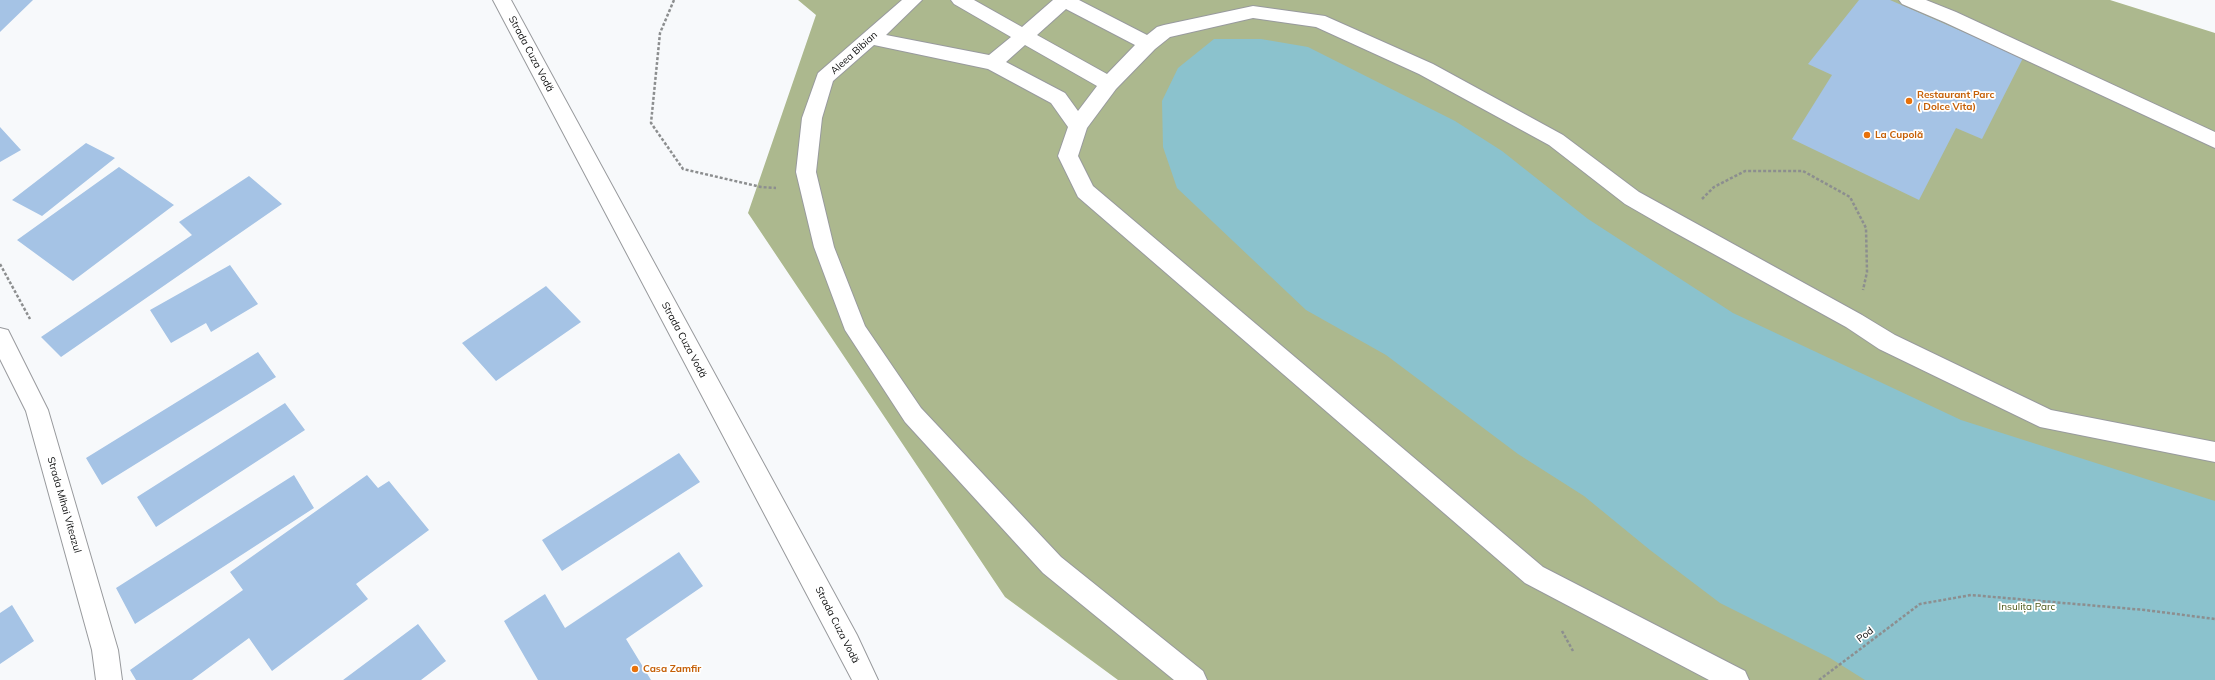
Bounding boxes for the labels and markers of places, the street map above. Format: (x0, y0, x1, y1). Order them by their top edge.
place label: Restaurant Parc ( Dolce Vita) (1917, 89, 1994, 112)
marker: Restaurant Parc ( Dolce Vita) (1904, 96, 1914, 106)
place label: La Cupolă (1875, 129, 1923, 141)
marker: La Cupolă (1862, 130, 1872, 140)
place label: Casa Zamfir (643, 663, 701, 675)
marker: Casa Zamfir (630, 664, 640, 674)

